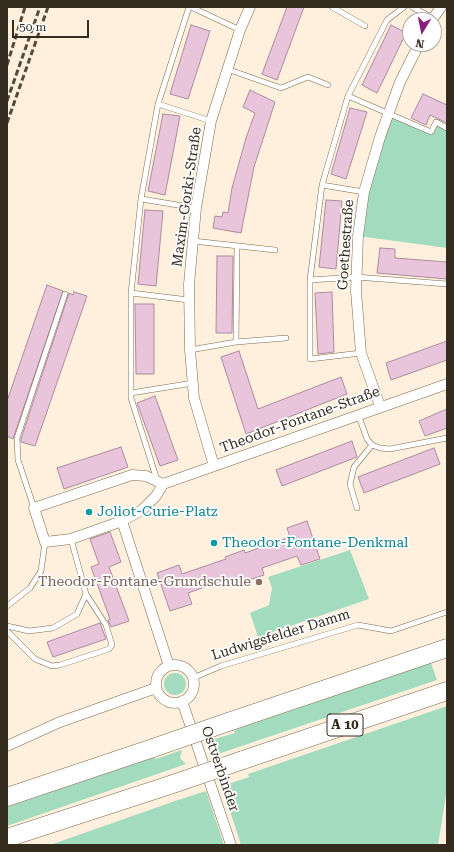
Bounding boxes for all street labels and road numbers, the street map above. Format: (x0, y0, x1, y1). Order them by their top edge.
street label: Maxim-Gorki-Straße (169, 126, 205, 268)
street label: Goethestraße (334, 199, 358, 291)
street label: Theodor-Fontane-Straße (218, 383, 382, 457)
street label: Ludwigsfelder Damm (210, 606, 352, 664)
road number: A 10 (327, 714, 363, 736)
street label: Ostverbinder (198, 724, 242, 814)

